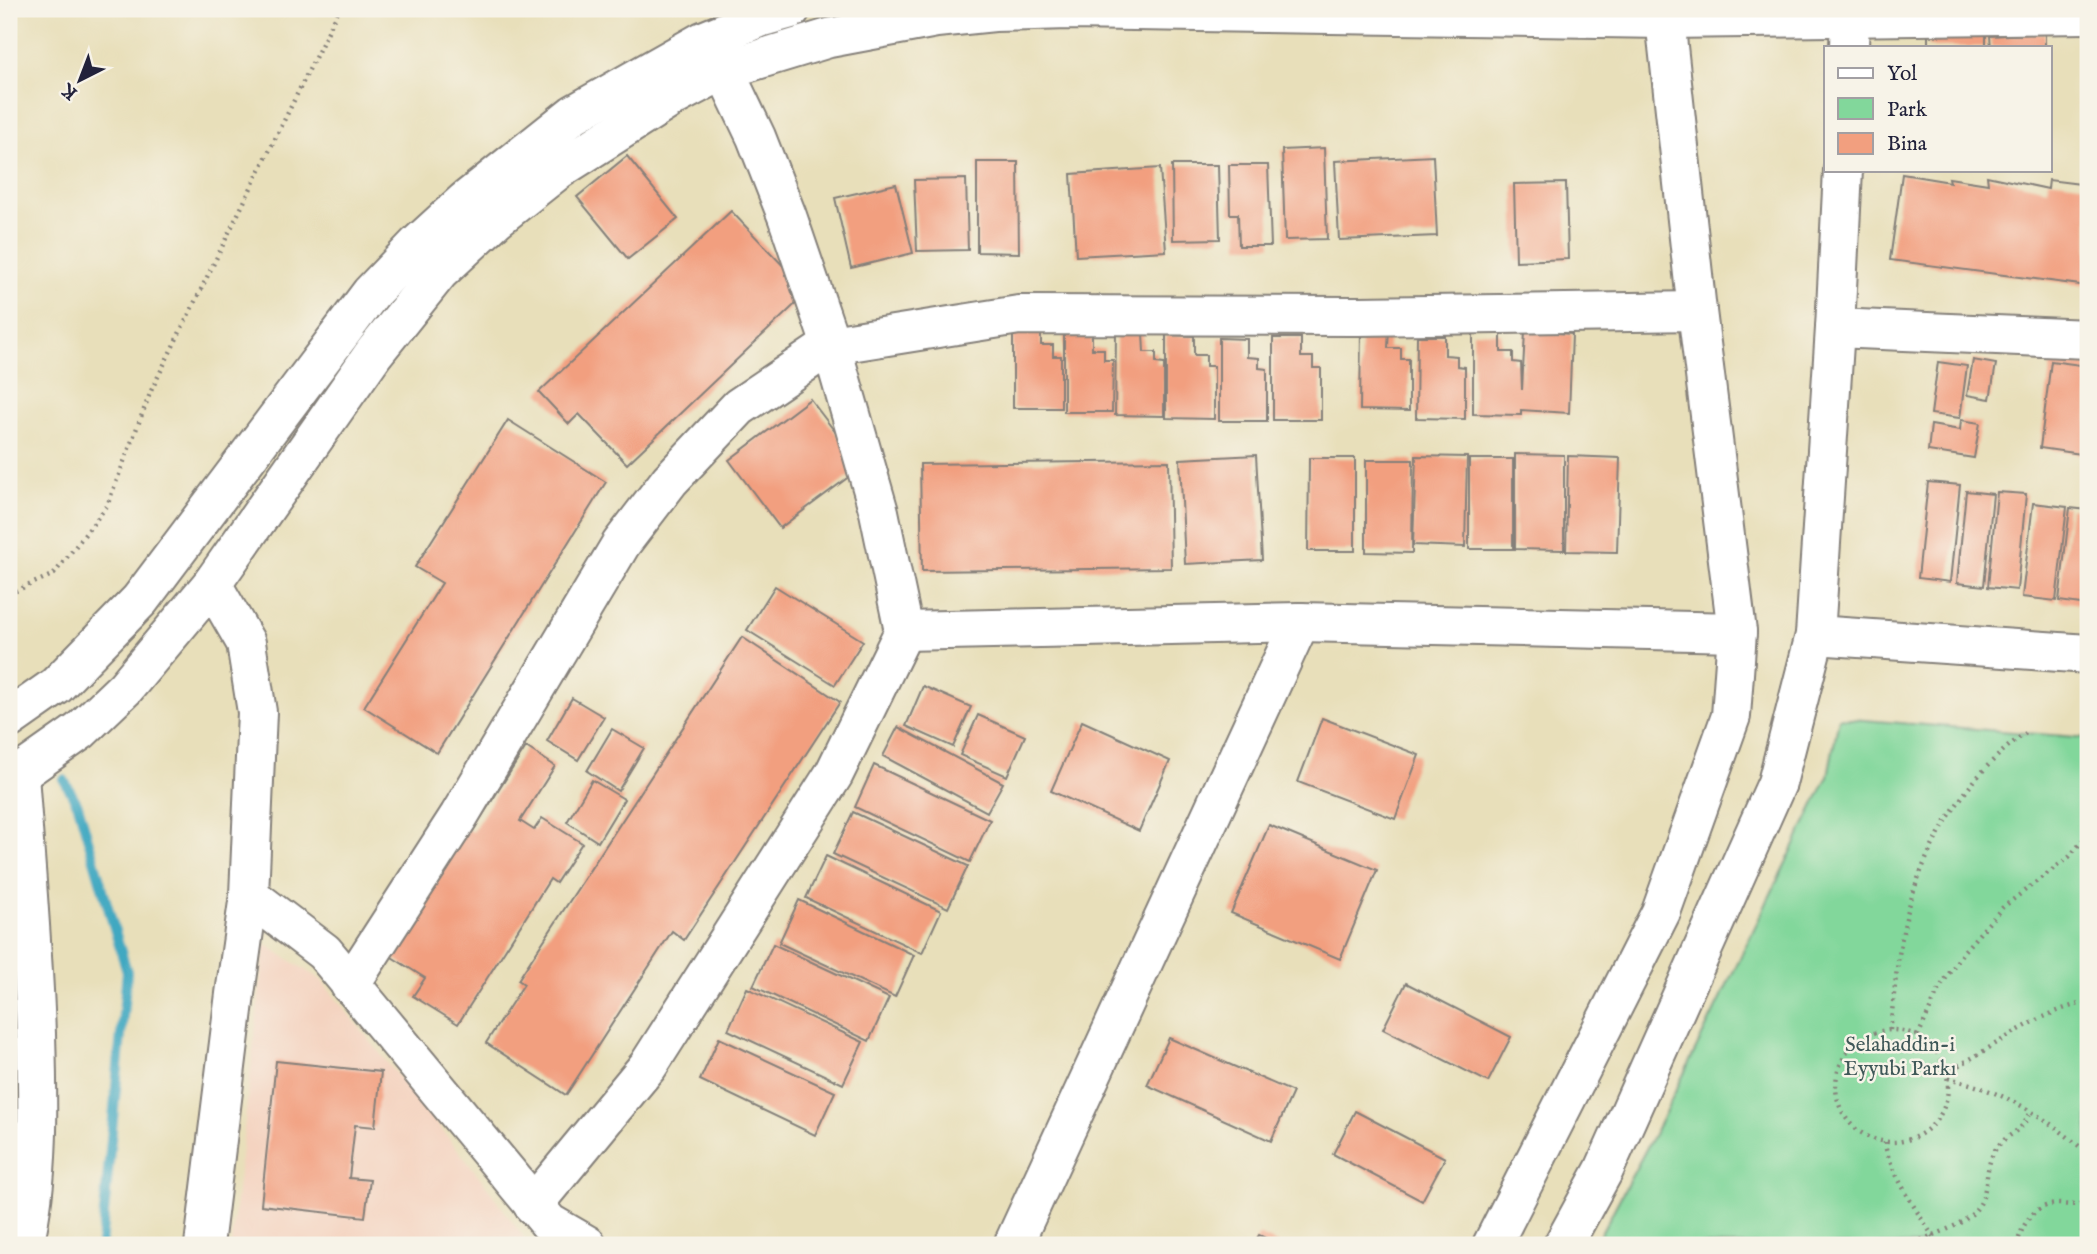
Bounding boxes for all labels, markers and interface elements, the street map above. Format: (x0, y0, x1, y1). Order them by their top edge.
north arrow (46, 46, 116, 116)
legend (1824, 46, 2052, 172)
text: Yol (1887, 61, 1917, 88)
text: K (56, 77, 83, 105)
text: Park (1887, 97, 1928, 124)
text: Bina (1887, 131, 1928, 158)
park label: Selahaddin-i Eyyubi Parkı (1844, 1032, 1956, 1083)

